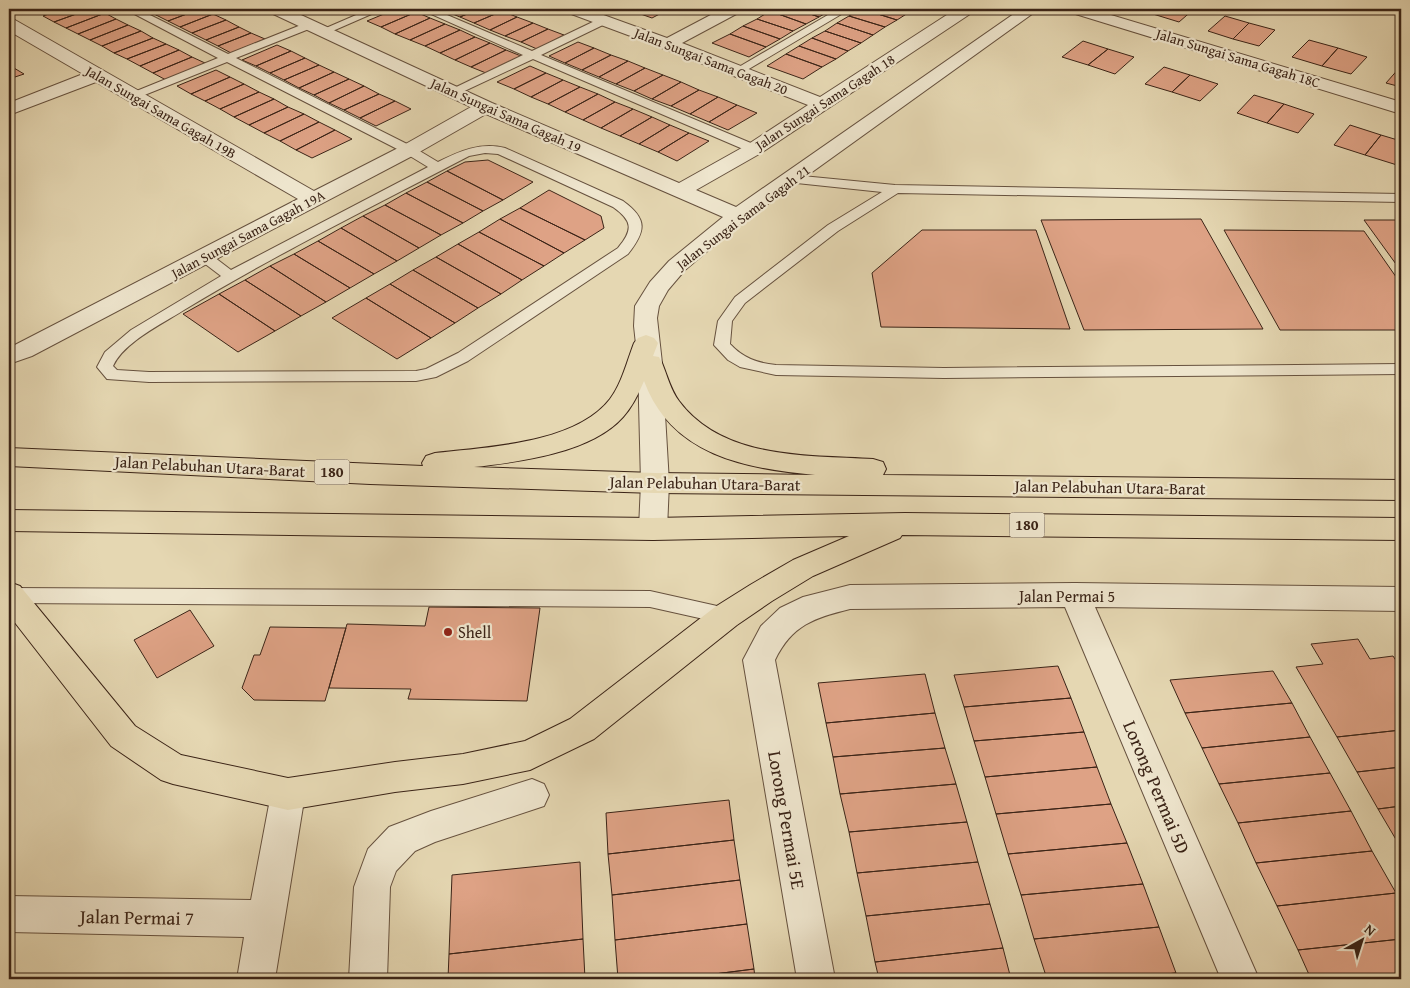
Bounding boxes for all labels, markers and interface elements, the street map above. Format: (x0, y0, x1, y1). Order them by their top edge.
street label: Jalan Sungai Sama Gagah 20 (630, 22, 791, 100)
street label: Jalan Sungai Sama Gagah 18C (1152, 23, 1323, 93)
street label: Jalan Sungai Sama Gagah 18 (750, 49, 899, 156)
street label: Jalan Sungai Sama Gagah 19B (80, 60, 240, 163)
street label: Jalan Sungai Sama Gagah 19 (426, 72, 585, 157)
street label: Jalan Sungai Sama Gagah 21 (670, 160, 814, 275)
street label: Jalan Sungai Sama Gagah 19A (166, 185, 329, 284)
street label: Jalan Pelabuhan Utara-Barat (112, 449, 306, 483)
road number: 180 (314, 460, 350, 484)
street label: Jalan Pelabuhan Utara-Barat (607, 469, 801, 497)
street label: Jalan Pelabuhan Utara-Barat (1012, 473, 1206, 501)
road number: 180 (1010, 512, 1044, 538)
street label: Jalan Permai 5 (1017, 584, 1115, 608)
place label: Shell (458, 620, 492, 644)
marker: Shell (442, 626, 454, 638)
street label: Lorong Permai 5D (1116, 716, 1198, 858)
street label: Lorong Permai 5E (761, 749, 813, 892)
street label: Jalan Permai 7 (78, 902, 194, 932)
north arrow (1338, 916, 1388, 966)
text: N (1360, 919, 1381, 941)

